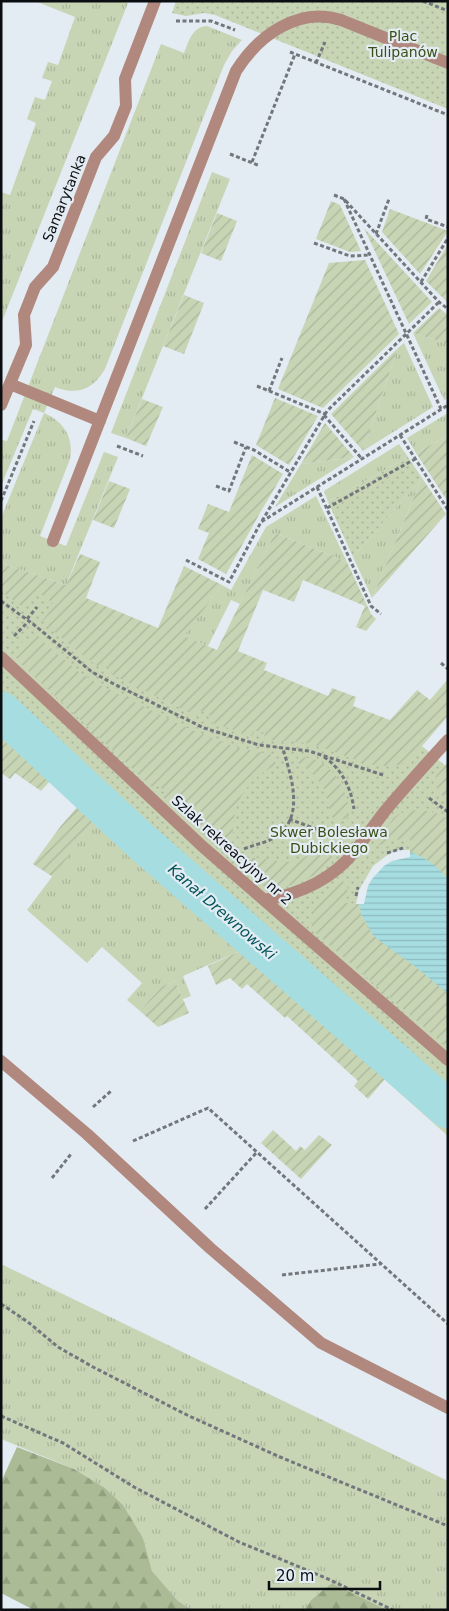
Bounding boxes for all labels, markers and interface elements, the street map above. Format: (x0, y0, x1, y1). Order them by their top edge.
park label: Plac Tulipanów (367, 28, 438, 60)
street label: Samarytanka (39, 152, 89, 244)
street label: Szlak rekreacyjny nr 2 (169, 792, 295, 908)
park label: Skwer Bolesława Dubickiego (270, 824, 388, 856)
water label: Kanał Drewnowski (164, 860, 280, 964)
scale bar (269, 1558, 380, 1590)
text: 20 m (276, 1567, 314, 1585)

